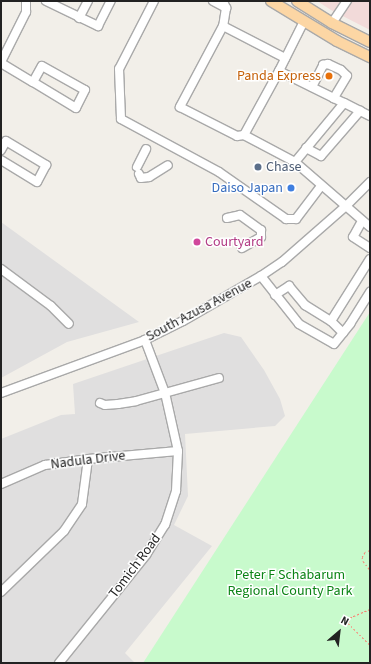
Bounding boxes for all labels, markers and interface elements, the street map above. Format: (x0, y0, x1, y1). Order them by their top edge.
place label: Panda Express (237, 68, 321, 84)
marker: Panda Express (324, 71, 334, 81)
place label: Chase (266, 159, 301, 175)
marker: Chase (253, 162, 263, 172)
place label: Daiso Japan (212, 180, 283, 196)
marker: Daiso Japan (286, 183, 296, 193)
place label: Courtyard (205, 234, 264, 250)
marker: Courtyard (192, 237, 202, 247)
street label: South Azusa Avenue (143, 275, 255, 345)
street label: Nadula Drive (50, 447, 126, 473)
street label: Tomich Road (105, 531, 165, 601)
park label: Peter F Schabarum Regional County Park (228, 567, 352, 600)
north arrow (319, 612, 359, 652)
text: N (338, 613, 352, 629)

